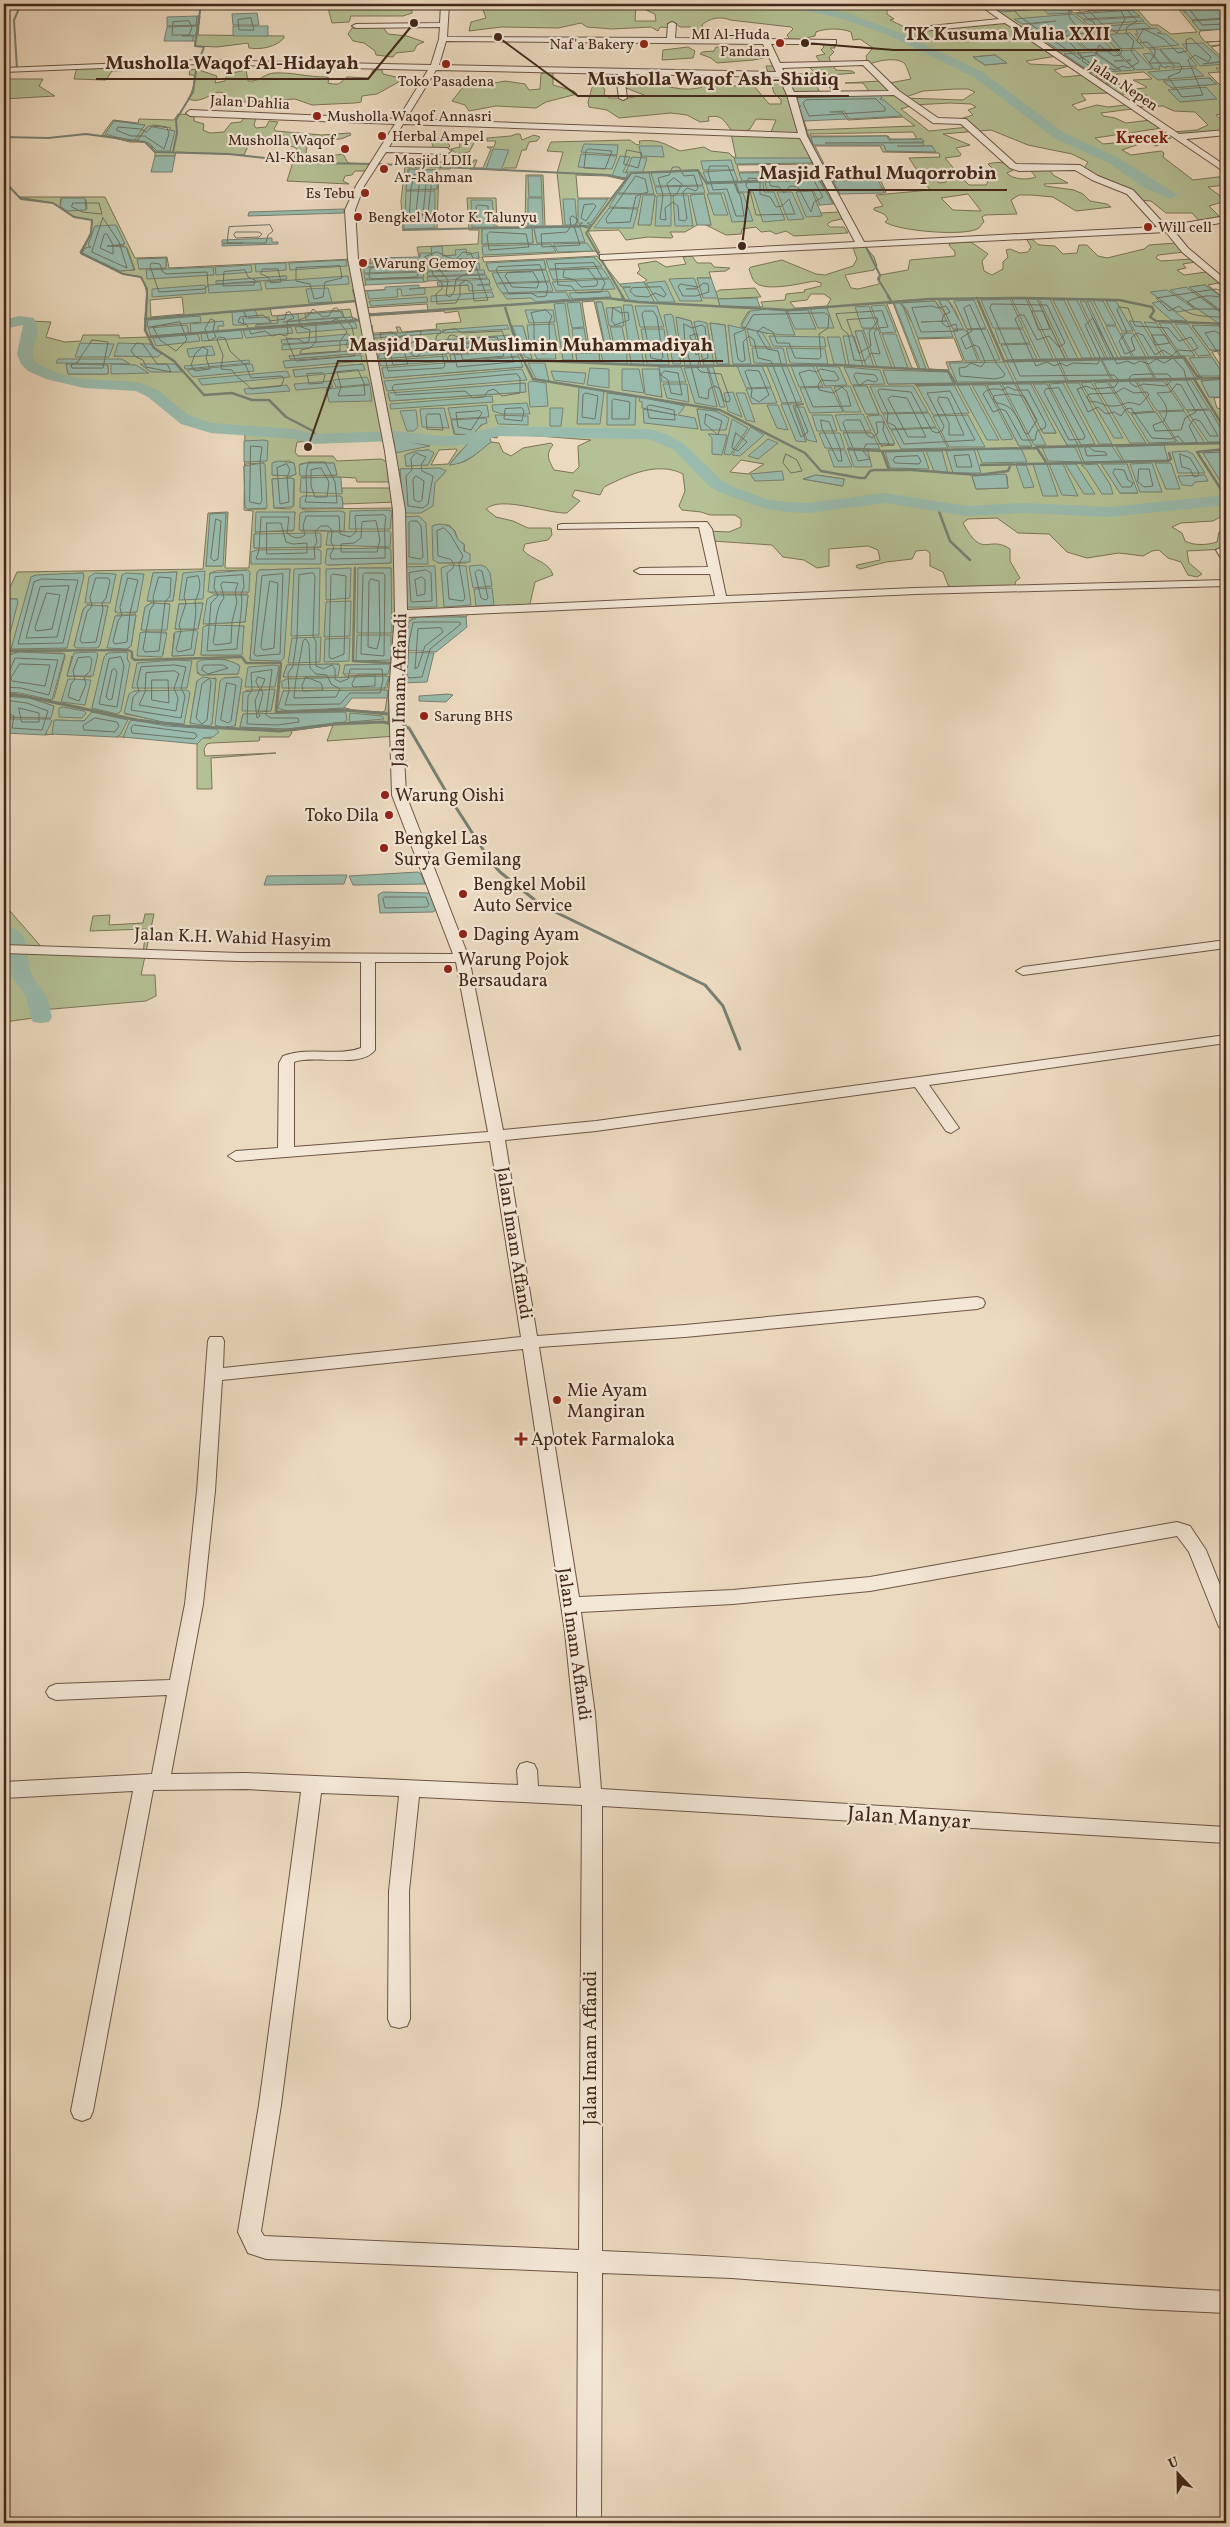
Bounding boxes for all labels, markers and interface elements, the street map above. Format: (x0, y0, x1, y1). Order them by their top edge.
callout: TK Kusuma Mulia XXII (894, 16, 1120, 50)
text: TK Kusuma Mulia XXII (904, 22, 1110, 48)
place label: MI Al-Huda Pandan (691, 25, 770, 63)
place label: Naf'a Bakery (549, 35, 634, 56)
marker: MI Al-Huda Pandan (774, 37, 786, 49)
marker: Naf'a Bakery (638, 38, 650, 50)
callout: Musholla Waqof Al-Hidayah (96, 45, 368, 79)
text: Musholla Waqof Al-Hidayah (105, 51, 359, 77)
street label: Jalan Nepen (1084, 55, 1162, 117)
marker: Toko Pasadena (440, 58, 452, 70)
callout: Musholla Waqof Ash-Shidiq (578, 62, 849, 96)
text: Musholla Waqof Ash-Shidiq (587, 67, 840, 93)
place label: Toko Pasadena (398, 72, 494, 93)
street label: Jalan Dahlia (209, 91, 290, 116)
place label: Musholla Waqof Annasri (327, 107, 492, 128)
marker: Musholla Waqof Annasri (311, 110, 323, 122)
place label: Herbal Ampel (392, 127, 484, 148)
district label: Krecek (1116, 128, 1169, 150)
marker: Herbal Ampel (376, 130, 388, 142)
place label: Musholla Waqof Al-Khasan (228, 131, 337, 169)
marker: Musholla Waqof Al-Khasan (339, 143, 351, 155)
place label: Masjid LDII Ar-Rahman (394, 151, 473, 189)
callout: Masjid Fathul Muqorrobin (749, 156, 1007, 190)
text: Masjid Fathul Muqorrobin (759, 161, 997, 187)
marker: Masjid LDII Ar-Rahman (378, 163, 390, 175)
place label: Es Tebu (306, 184, 355, 205)
marker: Es Tebu (359, 187, 371, 199)
place label: Bengkel Motor K. Talunyu (368, 208, 537, 229)
marker: Bengkel Motor K. Talunyu (352, 211, 364, 223)
place label: Will cell (1158, 218, 1212, 239)
marker: Will cell (1142, 221, 1154, 233)
place label: Warung Gemoy (373, 254, 476, 275)
marker: Warung Gemoy (357, 257, 369, 269)
callout: Masjid Darul Muslimin Muhammadiyah (338, 327, 723, 361)
text: Masjid Darul Muslimin Muhammadiyah (349, 333, 713, 359)
street label: Jalan Imam Affandi (387, 613, 414, 767)
place label: Sarung BHS (434, 707, 513, 728)
marker: Sarung BHS (418, 710, 430, 722)
place label: Warung Oishi (395, 784, 504, 809)
marker: Warung Oishi (379, 789, 391, 801)
place label: Toko Dila (305, 804, 379, 829)
marker: Toko Dila (383, 809, 395, 821)
place label: Bengkel Las Surya Gemilang (394, 827, 521, 873)
marker: Bengkel Las Surya Gemilang (378, 842, 390, 854)
place label: Bengkel Mobil Auto Service (473, 873, 586, 919)
marker: Bengkel Mobil Auto Service (457, 888, 469, 900)
street label: Jalan K.H. Wahid Hasyim (134, 923, 332, 954)
place label: Daging Ayam (473, 923, 580, 948)
marker: Daging Ayam (457, 928, 469, 940)
place label: Warung Pojok Bersaudara (458, 948, 569, 994)
marker: Warung Pojok Bersaudara (442, 963, 454, 975)
street label: Jalan Imam Affandi (489, 1165, 538, 1321)
place label: Mie Ayam Mangiran (567, 1379, 648, 1425)
marker: Mie Ayam Mangiran (551, 1394, 563, 1406)
place label: Apotek Farmaloka (531, 1428, 675, 1453)
marker: Apotek Farmaloka (515, 1433, 527, 1445)
street label: Jalan Imam Affandi (550, 1566, 597, 1722)
street label: Jalan Manyar (846, 1800, 972, 1837)
street label: Jalan Imam Affandi (579, 1971, 604, 2125)
north arrow (1152, 2450, 1202, 2500)
text: U (1166, 2453, 1182, 2474)

